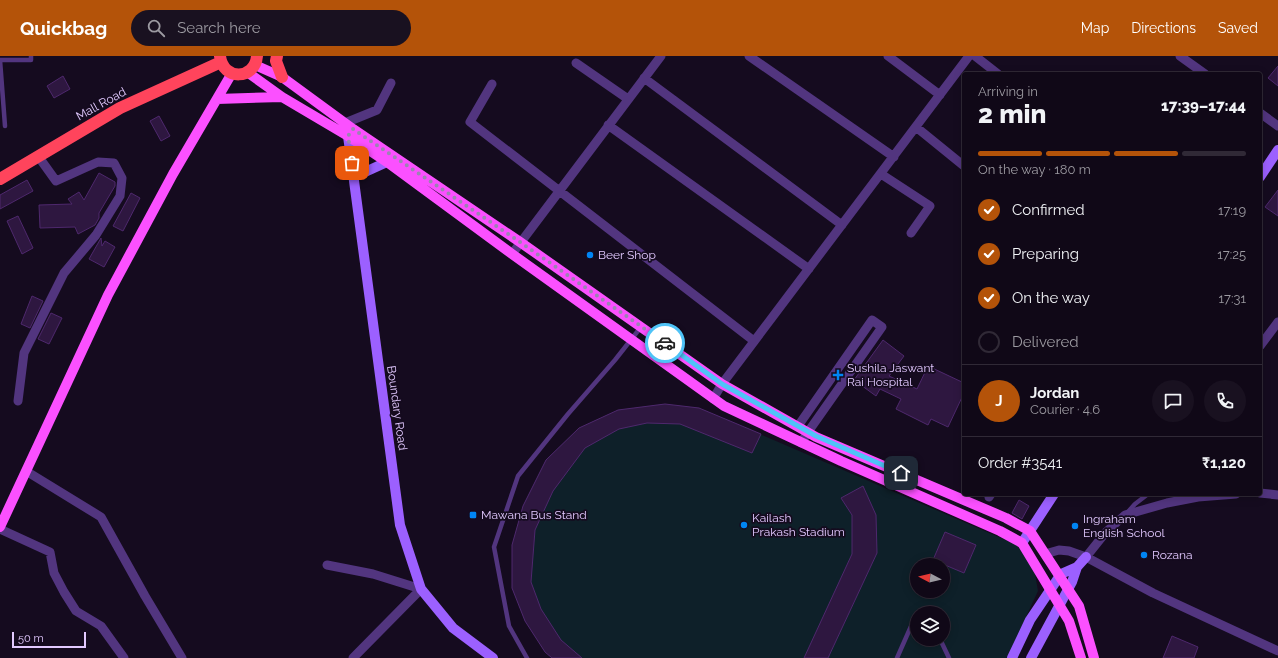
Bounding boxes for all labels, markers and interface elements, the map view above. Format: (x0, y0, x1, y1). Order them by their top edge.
search box (131, 10, 411, 46)
text: Quickbag (20, 17, 107, 39)
icon: search (145, 17, 167, 39)
text: Search here (177, 19, 261, 37)
text: Map (1081, 20, 1109, 36)
text: Directions (1131, 20, 1196, 36)
text: Saved (1218, 20, 1258, 36)
text: Arriving in (978, 84, 1038, 99)
street label: Mall Road (74, 85, 128, 123)
text: 17:39–17:44 (1161, 97, 1246, 115)
text: 2 min (978, 99, 1046, 129)
pin (335, 146, 369, 180)
icon: bag (341, 152, 363, 174)
text: On the way · 180 m (978, 162, 1091, 177)
icon: check (978, 199, 1000, 221)
text: Confirmed (1012, 201, 1085, 219)
text: 17:19 (1218, 203, 1246, 218)
icon: check (978, 243, 1000, 265)
text: Preparing (1012, 245, 1079, 263)
text: 17:25 (1217, 247, 1246, 262)
place label: Beer Shop (598, 248, 656, 262)
marker: Beer Shop (585, 250, 595, 260)
icon: check (978, 287, 1000, 309)
text: On the way (1012, 289, 1090, 307)
text: 17:31 (1219, 291, 1246, 306)
courier (645, 323, 685, 363)
icon: car (654, 332, 676, 354)
text: Delivered (1012, 333, 1079, 351)
place label: Sushila Jaswant Rai Hospital (847, 361, 934, 389)
street label: Boundary Road (384, 365, 410, 451)
marker: Sushila Jaswant Rai Hospital (832, 369, 844, 381)
button: chat (1152, 380, 1194, 422)
button: phone (1204, 380, 1246, 422)
text: Jordan (1030, 384, 1079, 402)
text: J (995, 392, 1003, 410)
text: Courier · 4.6 (1030, 402, 1100, 417)
text: Order #3541 (978, 454, 1062, 472)
text: ₹1,120 (1202, 454, 1246, 472)
pin (884, 456, 918, 490)
icon: home (890, 462, 912, 484)
place label: Mawana Bus Stand (481, 508, 587, 522)
marker: Mawana Bus Stand (468, 510, 478, 520)
place label: Kailash Prakash Stadium (752, 511, 845, 539)
place label: Ingraham English School (1083, 512, 1166, 540)
marker: Kailash Prakash Stadium (739, 520, 749, 530)
marker: Ingraham English School (1070, 521, 1080, 531)
place label: Rozana (1152, 548, 1193, 562)
marker: Rozana (1139, 550, 1149, 560)
north arrow (910, 558, 950, 598)
map controls (910, 558, 950, 646)
button: layers (910, 606, 950, 646)
scale bar (12, 630, 86, 649)
text: 50 m (18, 632, 44, 645)

